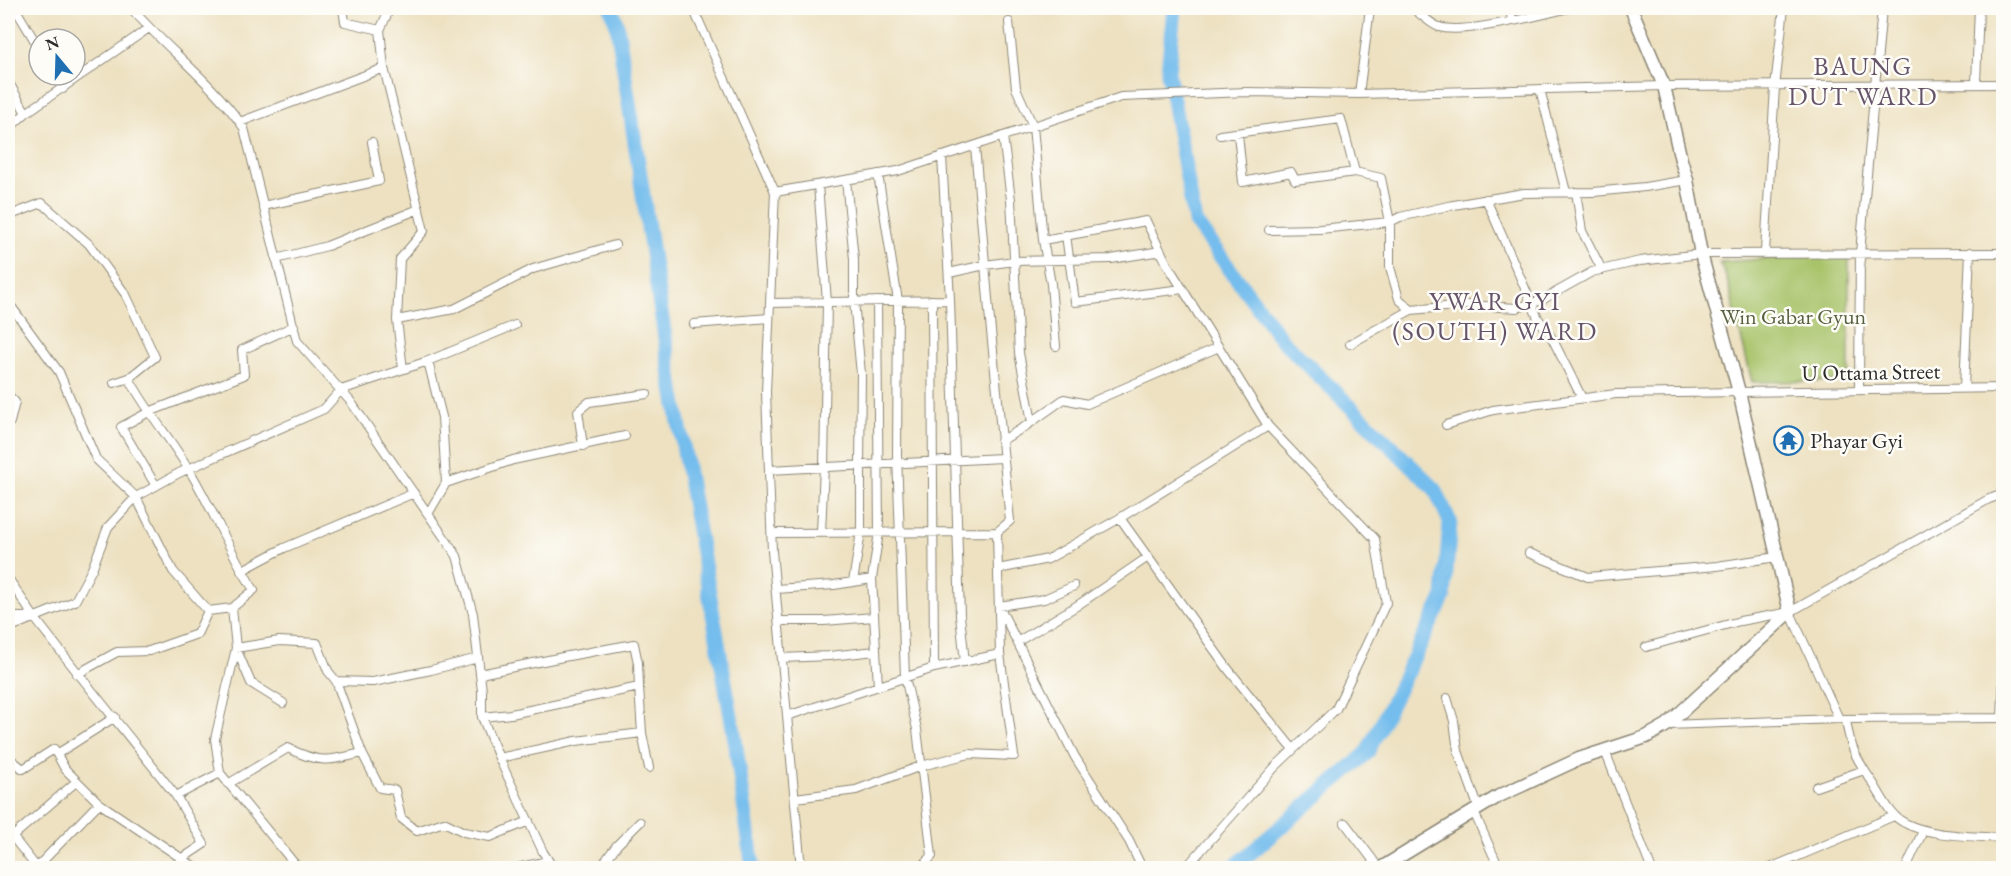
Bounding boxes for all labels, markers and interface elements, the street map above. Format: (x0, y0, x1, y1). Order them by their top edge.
north arrow (27, 27, 87, 87)
text: N (43, 31, 62, 55)
district label: BAUNG DUT WARD (1788, 49, 1938, 113)
district label: YWAR GYI (SOUTH) WARD (1392, 284, 1598, 348)
park label: Win Gabar Gyun (1720, 302, 1866, 331)
street label: U Ottama Street (1801, 356, 1941, 388)
temple icon: Phayar Gyi (1773, 424, 1805, 456)
place label: Phayar Gyi (1810, 426, 1903, 455)

